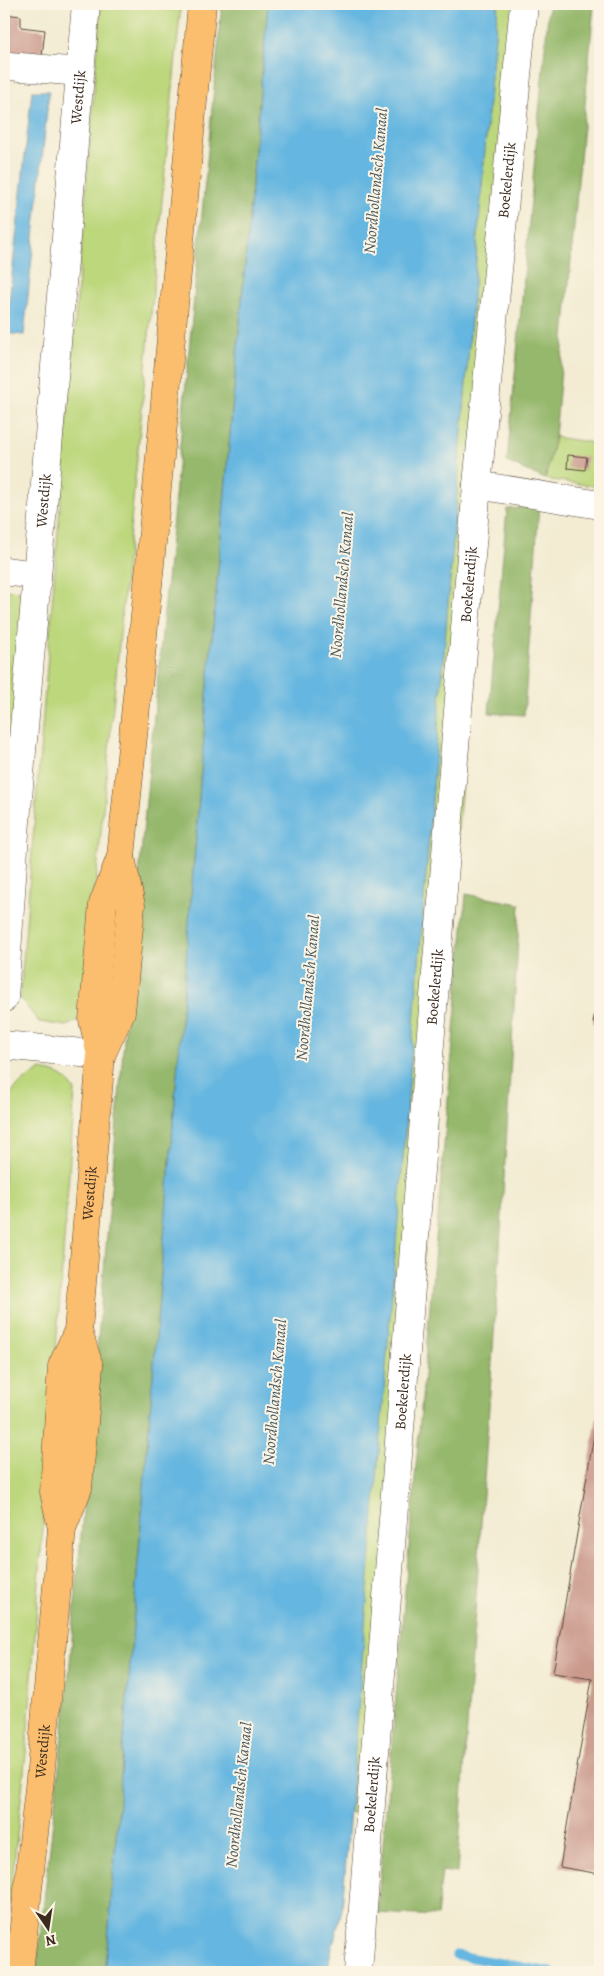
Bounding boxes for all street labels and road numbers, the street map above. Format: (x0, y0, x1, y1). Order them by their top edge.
street label: Westdijk (66, 69, 90, 126)
street label: Boekelerdijk (493, 141, 521, 219)
street label: Westdijk (31, 472, 56, 529)
street label: Boekelerdijk (455, 545, 482, 623)
street label: Boekelerdijk (422, 948, 448, 1026)
street label: Westdijk (77, 1165, 102, 1222)
street label: Boekelerdijk (390, 1352, 416, 1431)
street label: Westdijk (30, 1723, 55, 1780)
street label: Boekelerdijk (359, 1755, 385, 1833)

